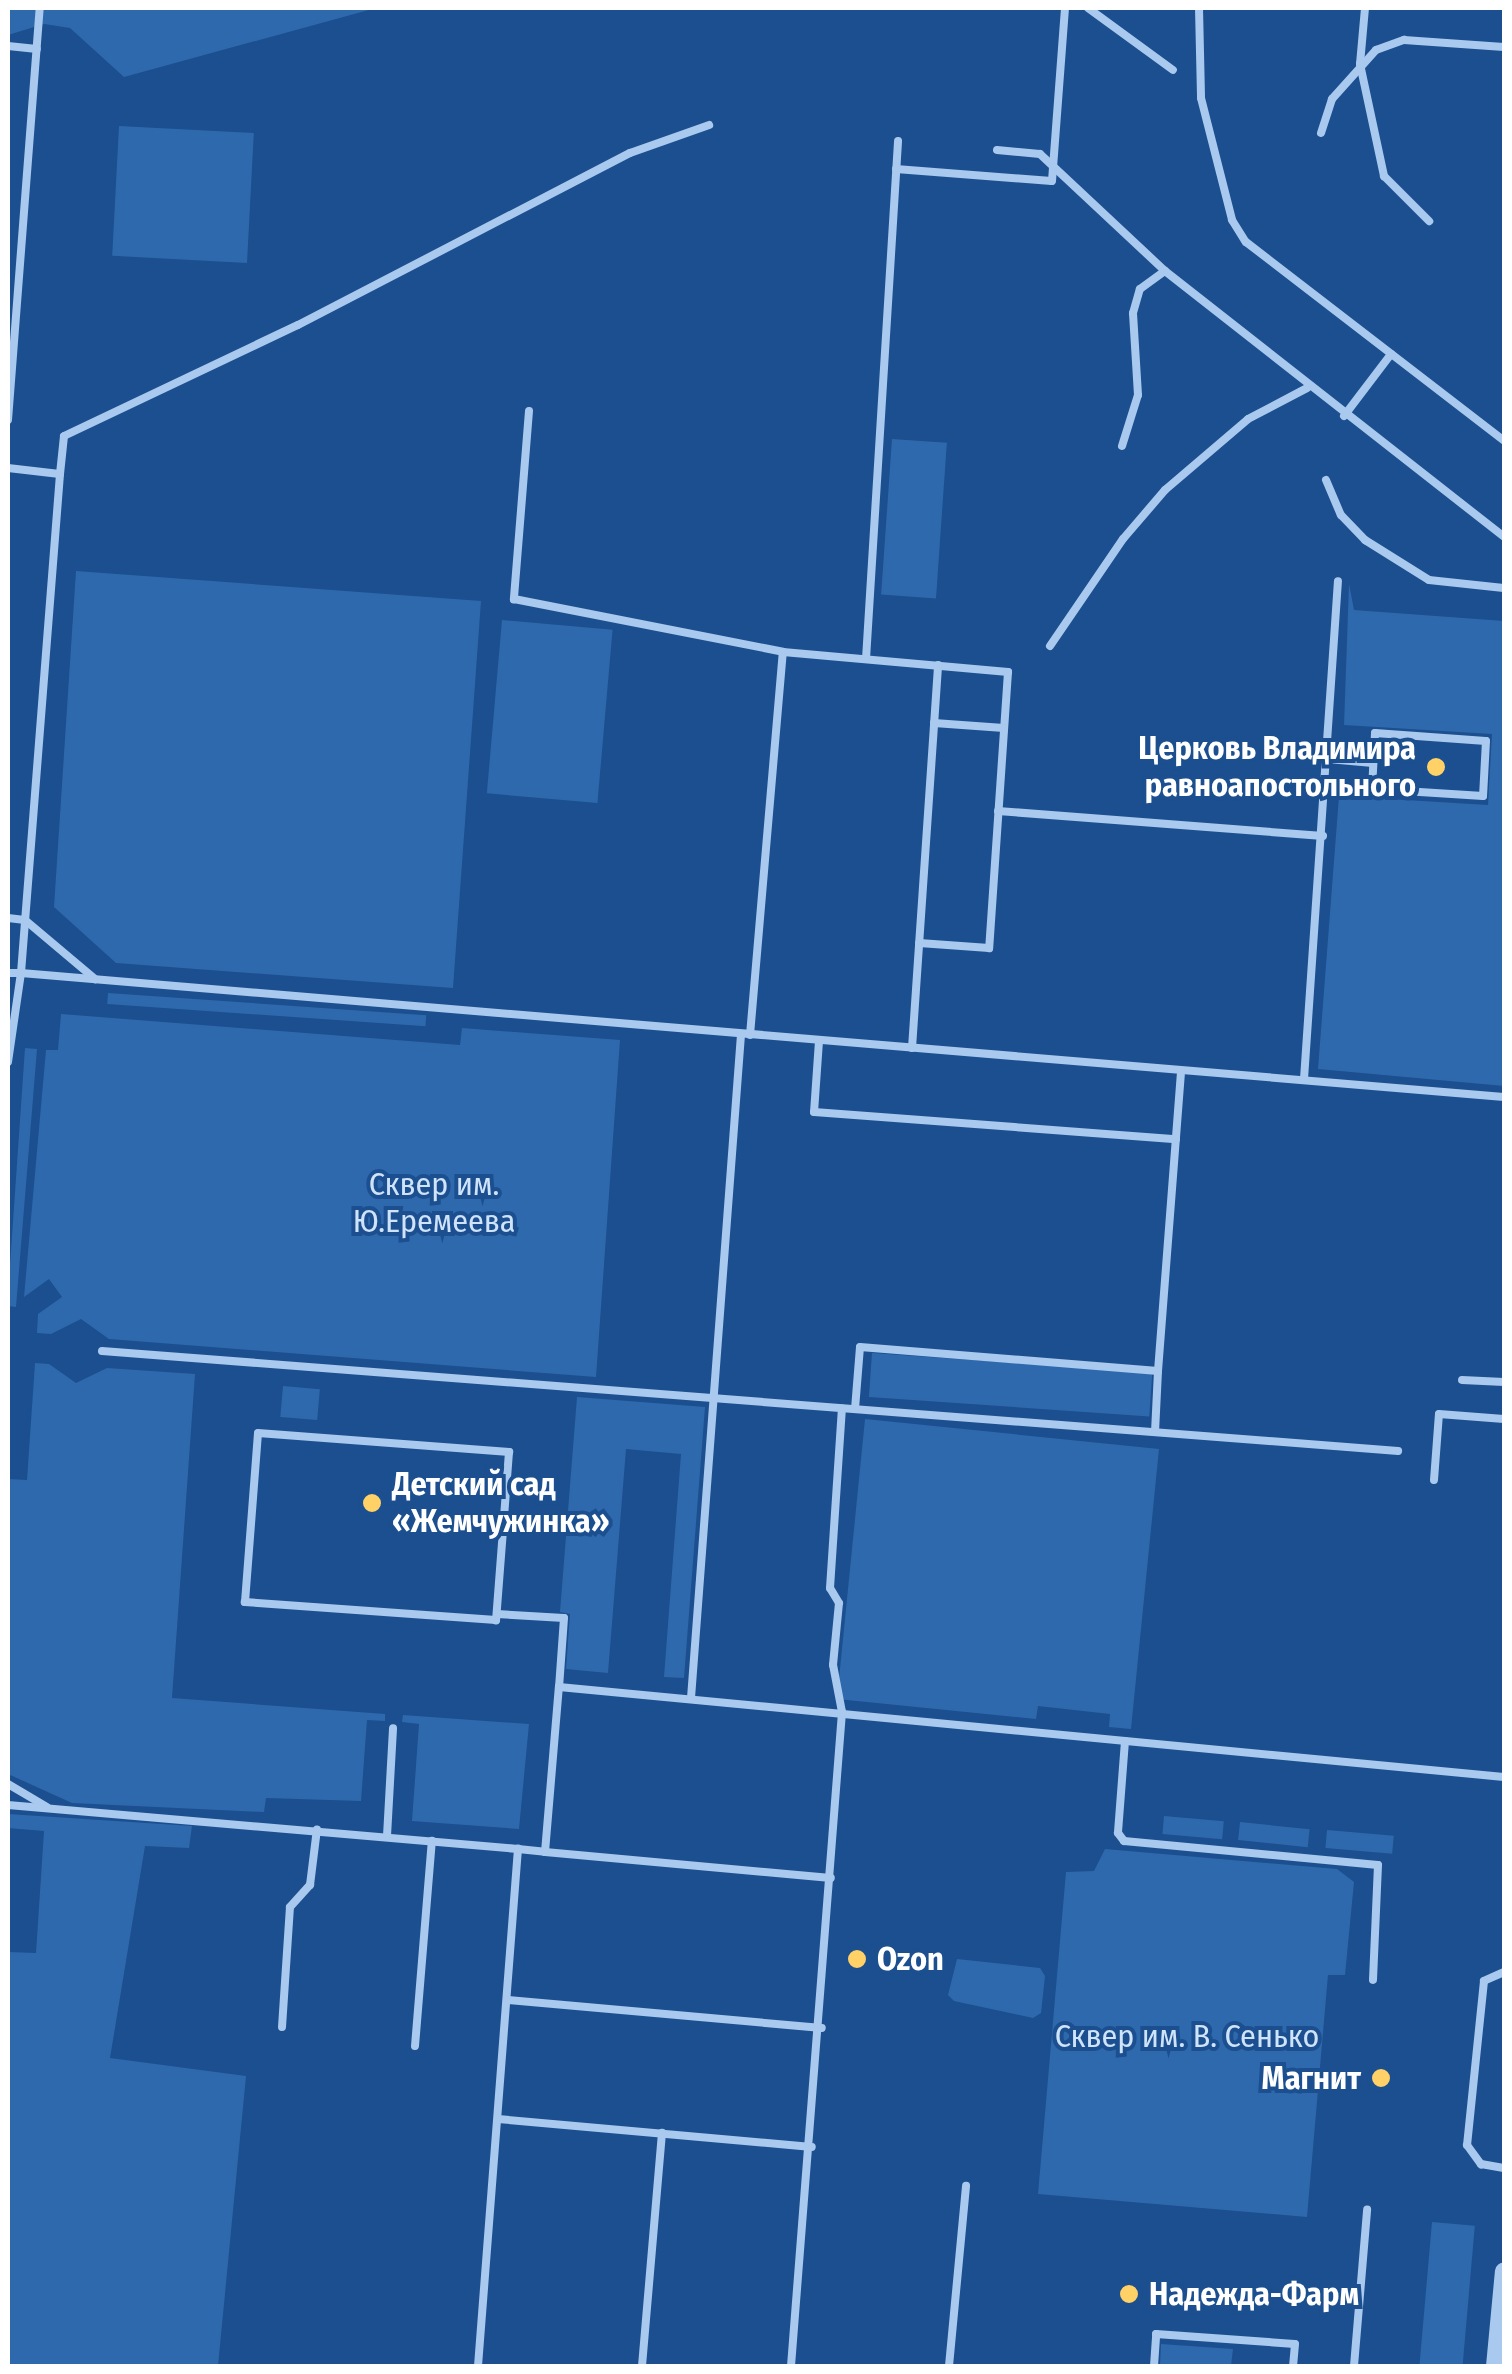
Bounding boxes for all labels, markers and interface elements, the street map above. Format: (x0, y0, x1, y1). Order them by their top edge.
place label: Церковь Владимира равноапостольного (1138, 730, 1416, 805)
marker: Церковь Владимира равноапостольного (1425, 756, 1447, 778)
park label: Сквер им. Ю.Еремеева (353, 1166, 515, 1241)
place label: Детский сад «Жемчужинка» (392, 1466, 609, 1541)
marker: Детский сад «Жемчужинка» (361, 1492, 383, 1514)
place label: Ozon (877, 1940, 944, 1978)
marker: Ozon (846, 1948, 868, 1970)
park label: Сквер им. В. Сенько (1055, 2017, 1319, 2055)
place label: Магнит (1262, 2059, 1361, 2097)
marker: Магнит (1370, 2067, 1392, 2089)
place label: Надежда-Фарм (1149, 2275, 1359, 2313)
marker: Надежда-Фарм (1118, 2283, 1140, 2305)

